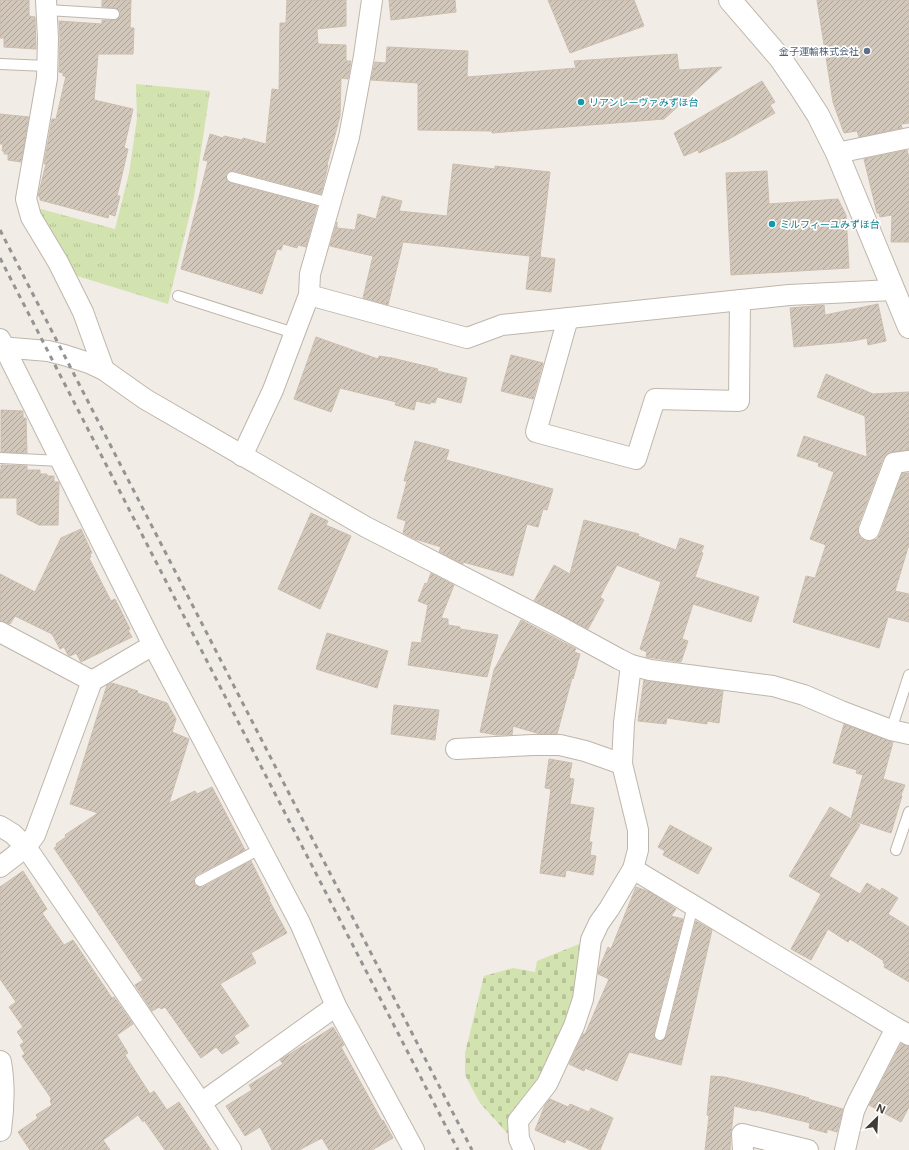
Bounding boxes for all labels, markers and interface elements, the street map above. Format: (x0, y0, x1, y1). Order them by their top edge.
place label: 金子運輸株式会社 (779, 45, 859, 57)
marker: 金子運輸株式会社 (862, 46, 872, 56)
place label: リアンレーヴァみずほ台 (589, 96, 699, 108)
marker: リアンレーヴァみずほ台 (576, 97, 586, 107)
place label: ミルフィーユみずほ台 (780, 218, 880, 230)
marker: ミルフィーユみずほ台 (767, 219, 777, 229)
north arrow (857, 1098, 897, 1138)
text: N (874, 1101, 888, 1117)

